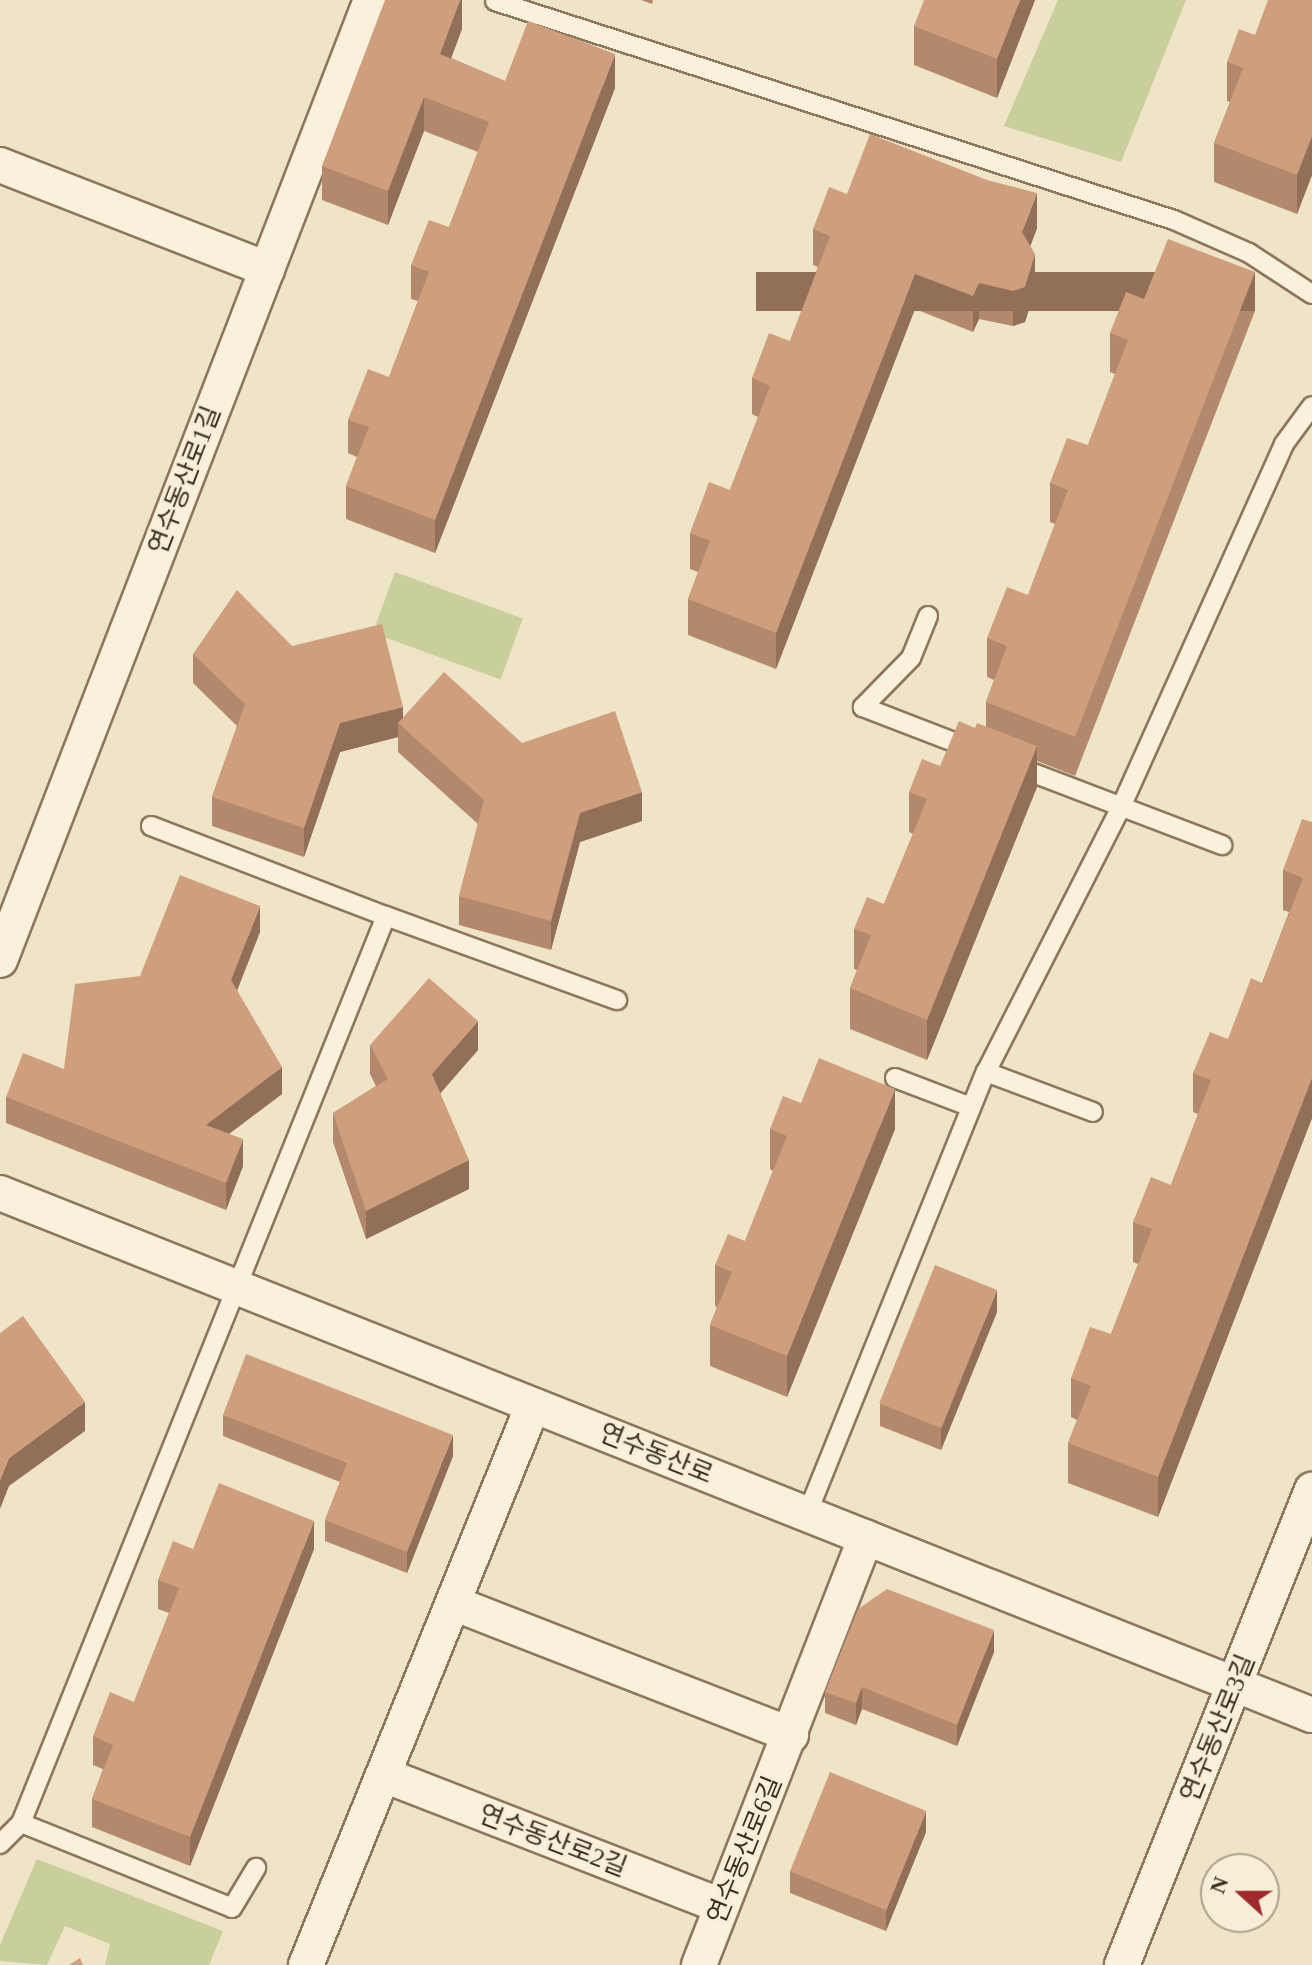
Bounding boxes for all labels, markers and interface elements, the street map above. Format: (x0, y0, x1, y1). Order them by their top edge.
street label: 연수동산로1길 (142, 401, 228, 559)
street label: 연수동산로 (595, 1417, 717, 1491)
street label: 연수동산로3길 (1174, 1650, 1262, 1806)
street label: 연수동산로6길 (701, 1772, 789, 1928)
street label: 연수동산로2길 (474, 1798, 632, 1884)
north arrow (1200, 1853, 1280, 1933)
text: N (1204, 1873, 1234, 1897)

